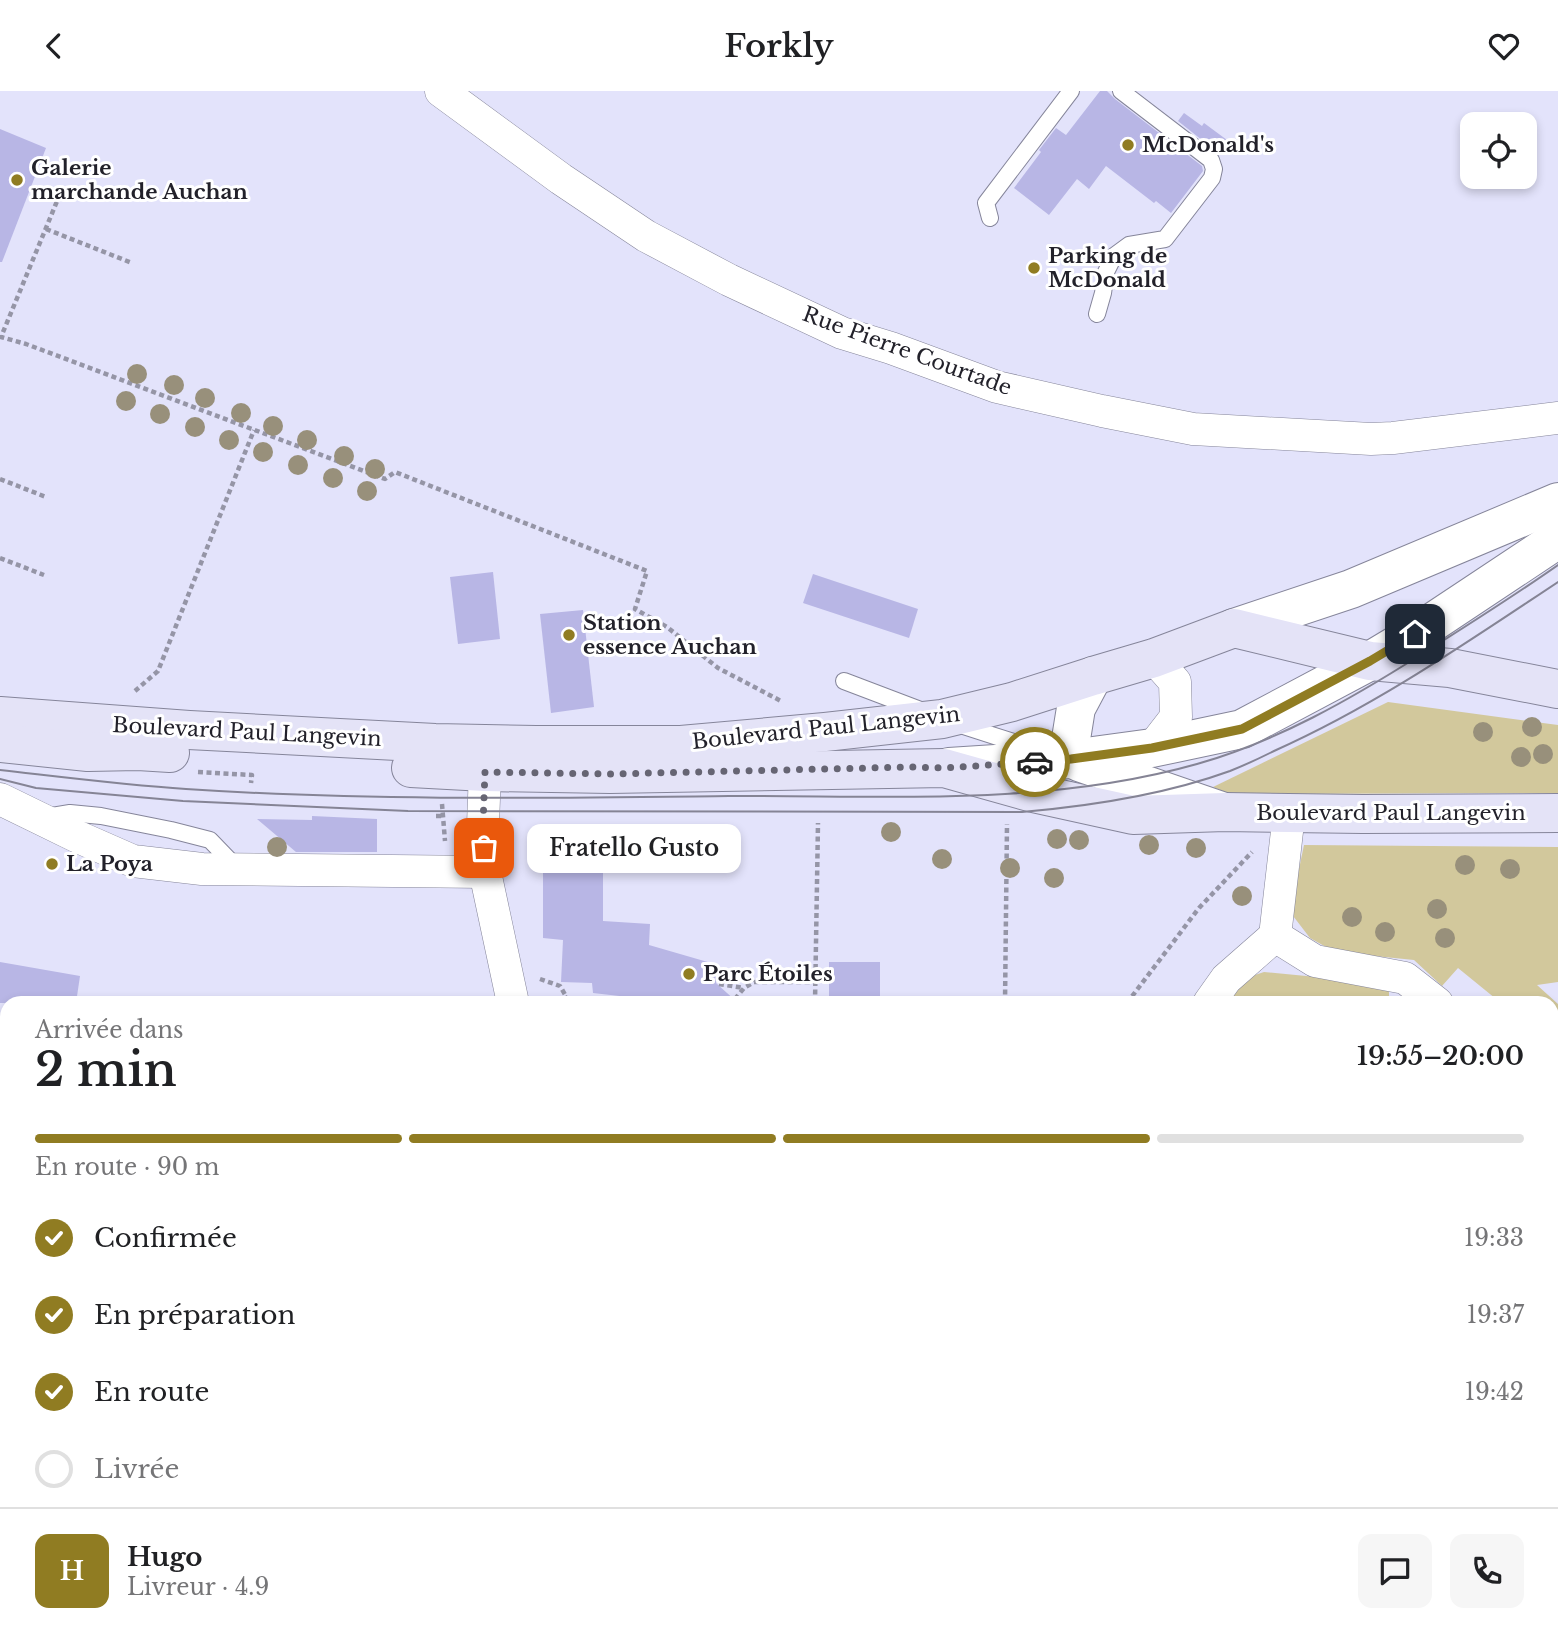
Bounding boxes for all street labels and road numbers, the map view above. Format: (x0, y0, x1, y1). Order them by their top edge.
street label: Rue Pierre Courtade (799, 301, 1015, 401)
street label: Boulevard Paul Langevin (691, 701, 961, 755)
street label: Boulevard Paul Langevin (112, 712, 382, 752)
street label: Boulevard Paul Langevin (1256, 800, 1526, 826)

